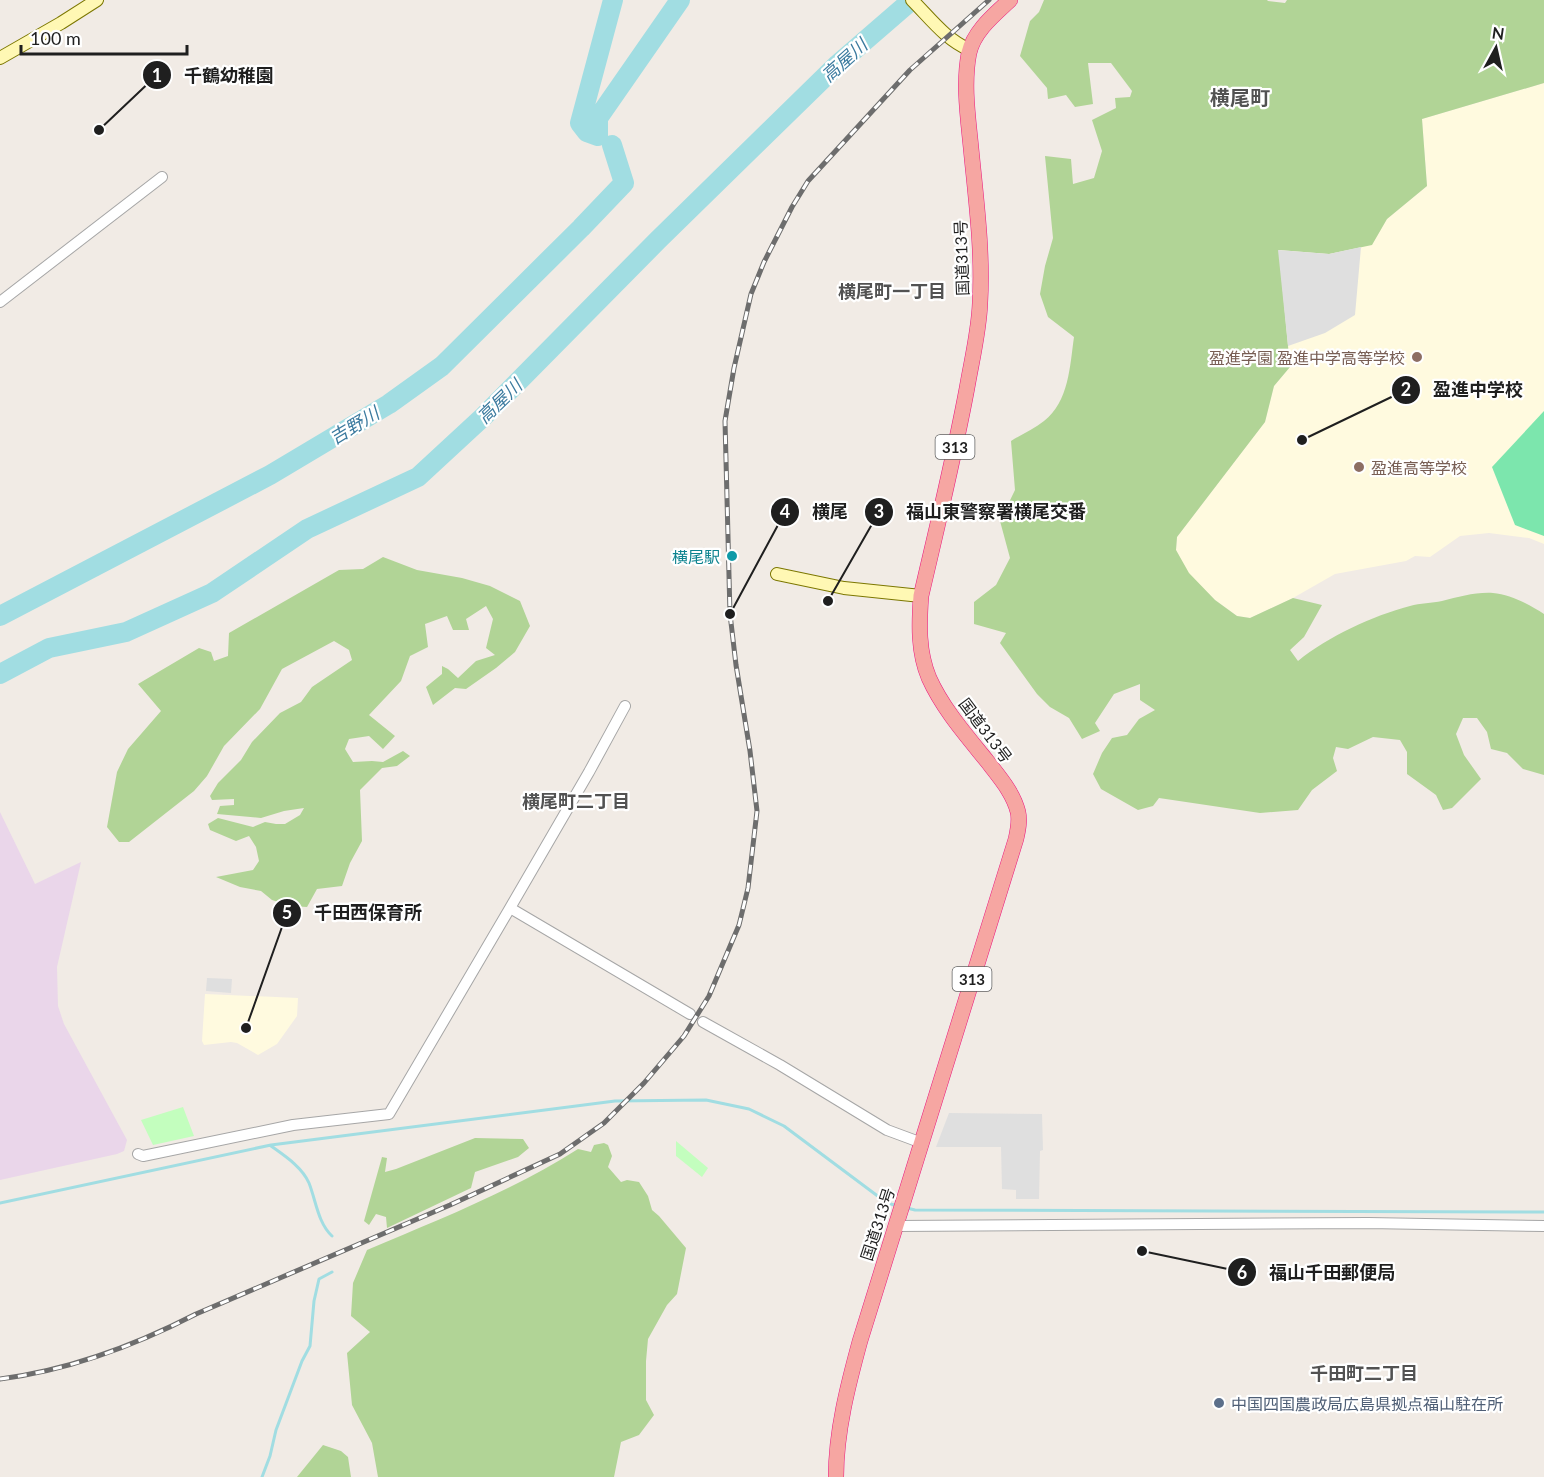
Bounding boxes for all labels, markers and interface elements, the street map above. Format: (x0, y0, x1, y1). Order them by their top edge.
scale bar (21, 18, 188, 56)
north arrow (1466, 18, 1526, 78)
text: N (1491, 22, 1506, 43)
text: 100 m (30, 27, 81, 49)
water label: 高屋川 (817, 32, 873, 86)
callout: 千鶴幼稚園 (142, 57, 286, 93)
text: 1 (152, 64, 162, 86)
text: 千鶴幼稚園 (184, 64, 274, 86)
district label: 横尾町 (1210, 85, 1270, 109)
street label: 国道313号 (950, 220, 972, 296)
district label: 横尾町一丁目 (838, 280, 946, 302)
place label: 盈進学園 盈進中学高等学校 (1209, 348, 1405, 367)
marker: 盈進学園 盈進中学高等学校 (1410, 350, 1424, 364)
callout: 盈進中学校 (1391, 372, 1535, 408)
water label: 高屋川 (472, 373, 528, 428)
text: 2 (1401, 378, 1411, 400)
text: 盈進中学校 (1433, 378, 1523, 400)
water label: 吉野川 (325, 401, 385, 448)
road number: 313 (936, 435, 974, 459)
place label: 盈進高等学校 (1371, 458, 1467, 477)
marker: 盈進高等学校 (1352, 460, 1366, 474)
callout: 横尾 (770, 494, 860, 530)
callout: 福山東警察署横尾交番 (864, 494, 1098, 530)
text: 4 (780, 500, 790, 522)
text: 横尾 (812, 500, 848, 522)
text: 3 (874, 500, 884, 522)
text: 福山東警察署横尾交番 (906, 500, 1086, 522)
place label: 横尾駅 (672, 547, 720, 566)
marker: 横尾駅 (725, 549, 739, 563)
street label: 国道313号 (956, 694, 1016, 766)
district label: 横尾町二丁目 (522, 790, 630, 812)
callout: 千田西保育所 (272, 895, 434, 931)
text: 5 (282, 901, 292, 923)
text: 千田西保育所 (314, 901, 422, 923)
road number: 313 (952, 967, 992, 991)
street label: 国道313号 (856, 1185, 898, 1263)
callout: 福山千田郵便局 (1227, 1254, 1407, 1290)
text: 6 (1237, 1261, 1247, 1283)
text: 福山千田郵便局 (1269, 1261, 1395, 1283)
district label: 千田町二丁目 (1310, 1362, 1418, 1384)
place label: 中国四国農政局広島県拠点福山駐在所 (1231, 1394, 1503, 1413)
marker: 中国四国農政局広島県拠点福山駐在所 (1212, 1396, 1226, 1410)

